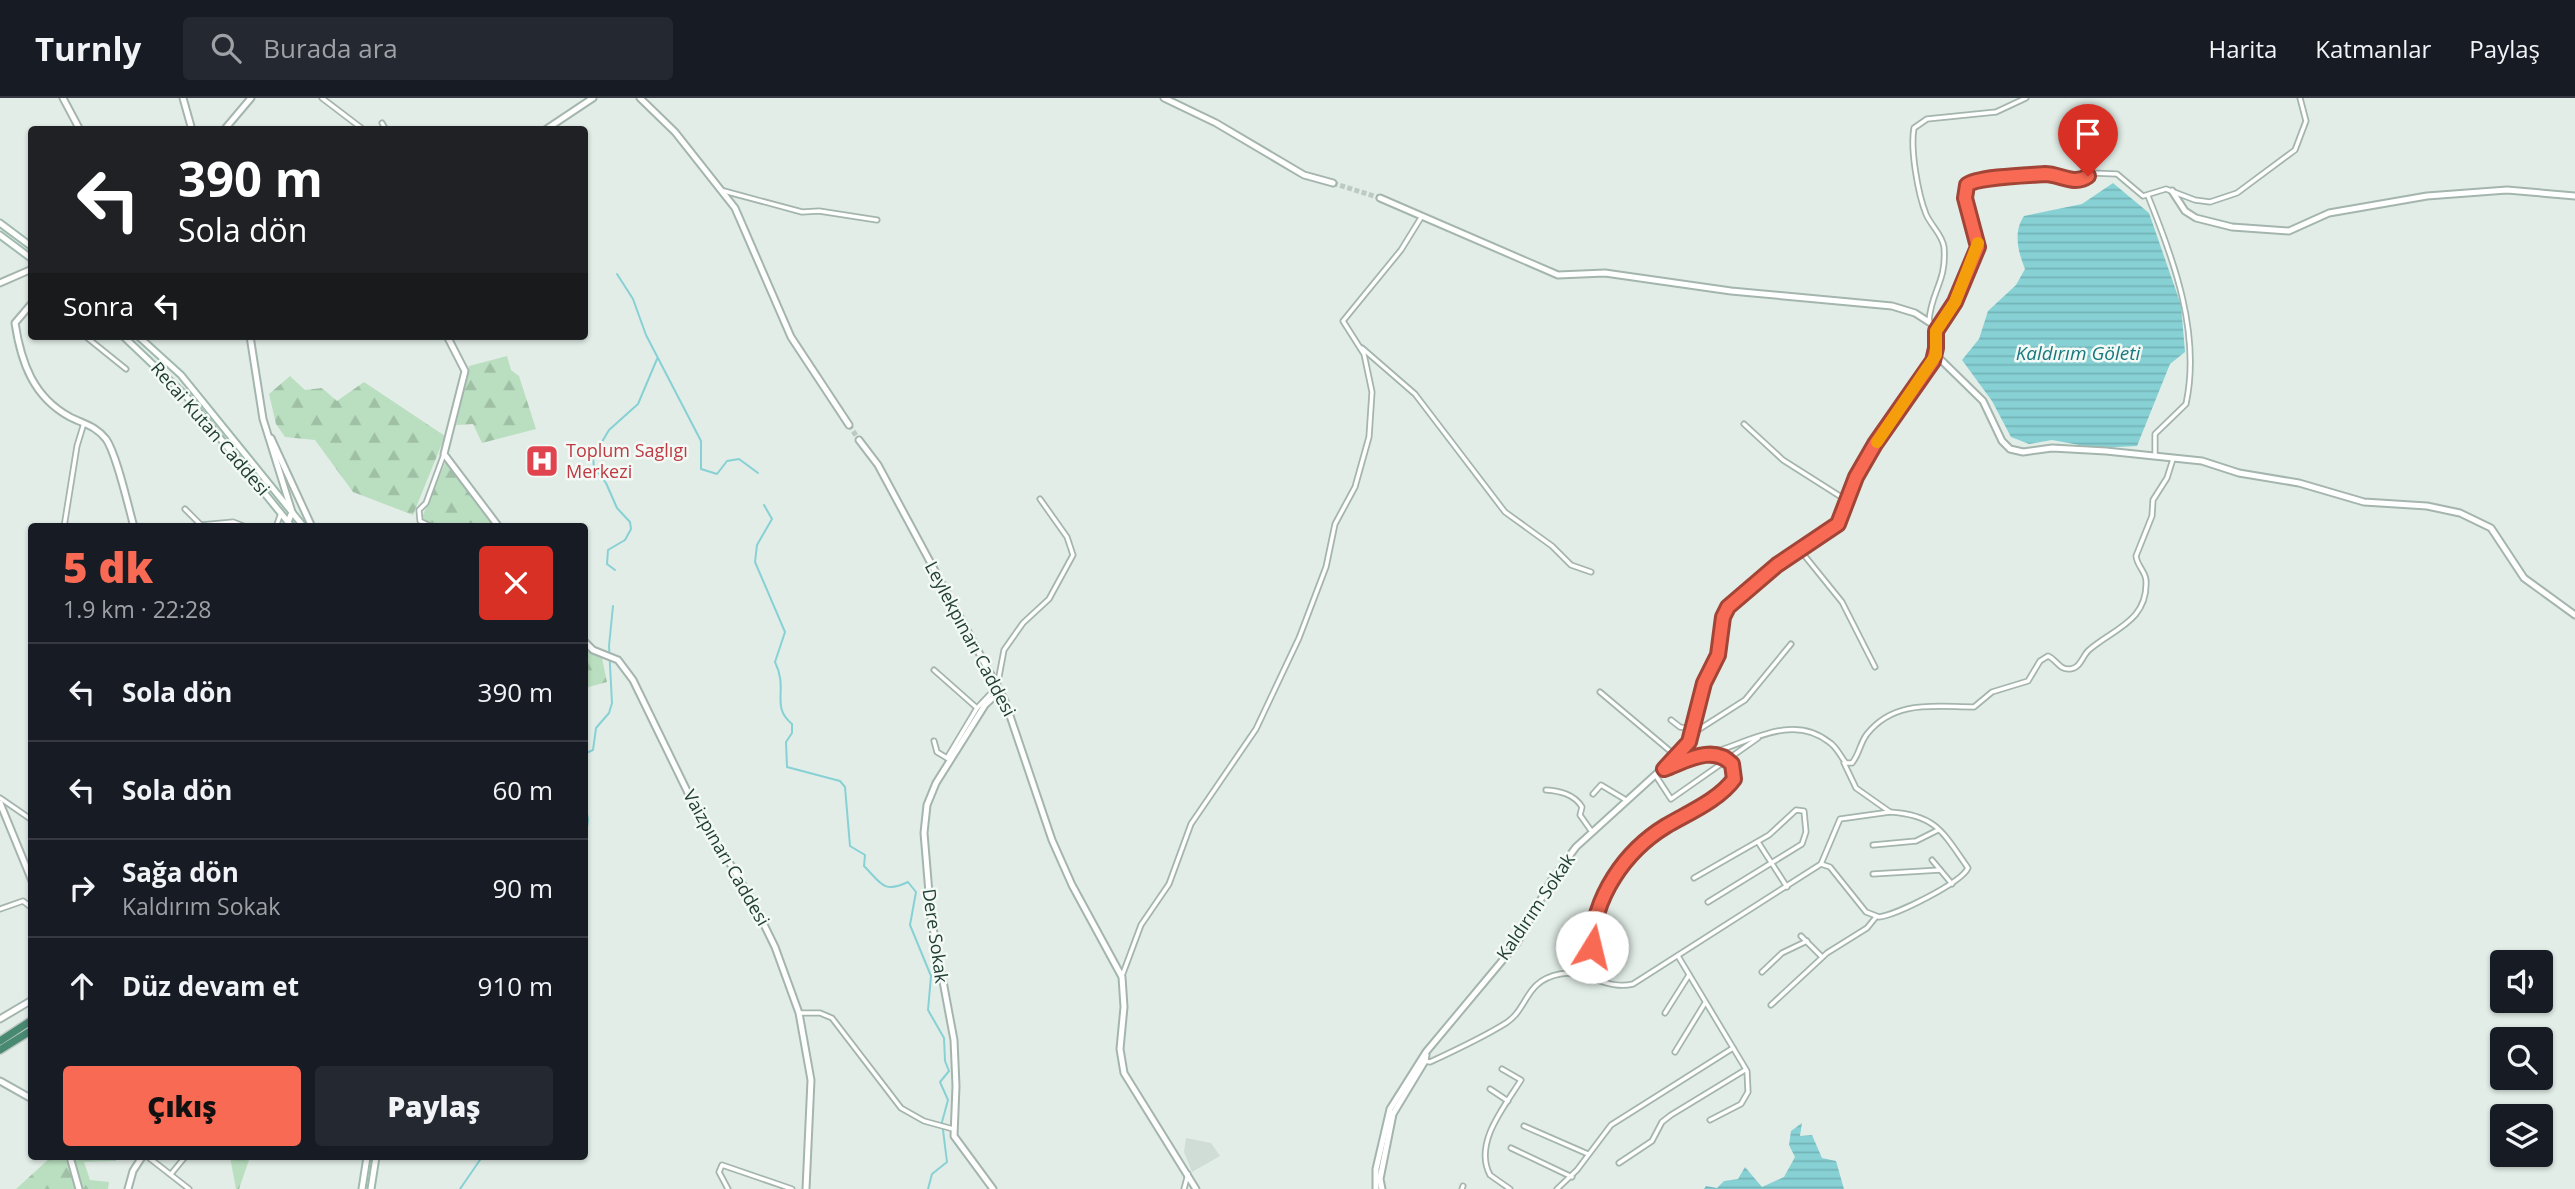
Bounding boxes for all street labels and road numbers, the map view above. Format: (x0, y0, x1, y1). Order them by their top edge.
street label: Recai Kutan Caddesi (146, 356, 276, 500)
street label: Leylekpınarı Caddesi (920, 557, 1022, 720)
street label: Vaizpınarı Caddesi (678, 785, 776, 930)
street label: Kaldırım Sokak (1491, 848, 1580, 965)
street label: Dere Sokak (918, 887, 955, 985)

